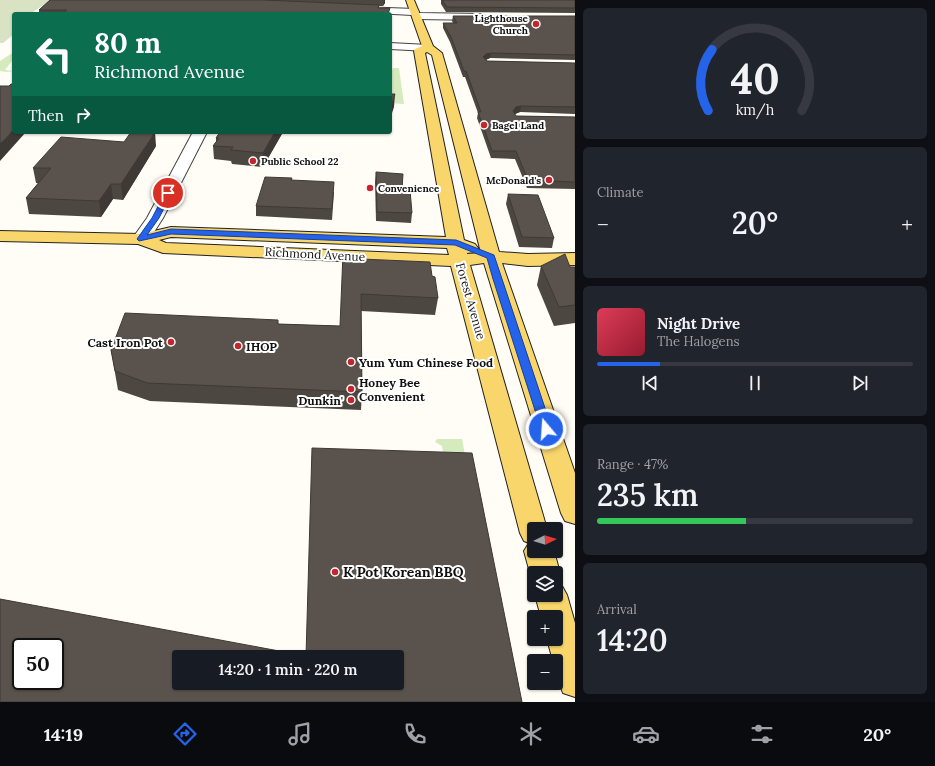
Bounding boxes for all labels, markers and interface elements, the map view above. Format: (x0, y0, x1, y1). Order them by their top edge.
place label: Lighthouse Church (475, 12, 529, 37)
marker: Lighthouse Church (531, 19, 541, 29)
text: 80 m (94, 25, 161, 61)
icon: left (28, 28, 80, 80)
text: 40 (730, 52, 780, 105)
text: Richmond Avenue (94, 60, 245, 83)
text: km/h (736, 101, 775, 120)
icon: right (72, 104, 94, 126)
text: Then (28, 106, 64, 125)
place label: Bagel Land (492, 119, 544, 132)
marker: Bagel Land (479, 120, 489, 130)
place label: Public School 22 (261, 155, 339, 168)
marker: Public School 22 (248, 156, 258, 166)
place label: McDonald's (486, 174, 541, 187)
marker: McDonald's (544, 175, 554, 185)
pin (151, 176, 185, 210)
icon: arrive (157, 182, 179, 204)
place label: Convenience (378, 182, 440, 195)
marker: Convenience (365, 183, 375, 193)
text: Climate (597, 184, 644, 201)
text: 20° (732, 204, 778, 242)
text: − (597, 210, 609, 238)
text: + (901, 210, 913, 238)
street label: Richmond Avenue (264, 244, 366, 264)
street label: Forest Avenue (453, 261, 489, 342)
text: Night Drive (657, 314, 740, 333)
text: The Halogens (657, 333, 740, 350)
place label: Cast Iron Pot (88, 335, 164, 350)
marker: Cast Iron Pot (166, 337, 176, 347)
place label: IHOP (246, 339, 277, 354)
marker: IHOP (233, 341, 243, 351)
place label: Yum Yum Chinese Food (359, 355, 493, 370)
marker: Yum Yum Chinese Food (346, 357, 356, 367)
icon: previous (639, 372, 661, 394)
icon: pause (744, 372, 766, 394)
icon: next (849, 372, 871, 394)
place label: Honey Bee Convenient (359, 375, 426, 404)
marker: Honey Bee Convenient (346, 384, 356, 394)
place label: Dunkin' (298, 393, 343, 408)
marker: Dunkin' (346, 395, 356, 405)
position arrow (525, 408, 567, 450)
text: Range · 47% (597, 456, 668, 473)
text: 235 km (597, 476, 698, 514)
north arrow (527, 522, 563, 558)
map controls (527, 522, 563, 690)
place label: K Pot Korean BBQ (343, 563, 465, 581)
button: layers (527, 566, 563, 602)
marker: K Pot Korean BBQ (330, 567, 340, 577)
text: Arrival (597, 601, 637, 618)
button: + (527, 610, 563, 646)
text: 14:20 (597, 621, 668, 659)
speed limit sign: 50 (12, 638, 64, 690)
button: − (527, 654, 563, 690)
text: 14:20 · 1 min · 220 m (219, 660, 357, 679)
icon: directions (171, 720, 199, 748)
icon: music (286, 720, 314, 748)
icon: phone (401, 720, 429, 748)
icon: climate (517, 720, 545, 748)
icon: car (632, 720, 660, 748)
icon: filters (748, 720, 776, 748)
text: 14:19 (44, 723, 83, 746)
text: 20° (863, 723, 891, 746)

